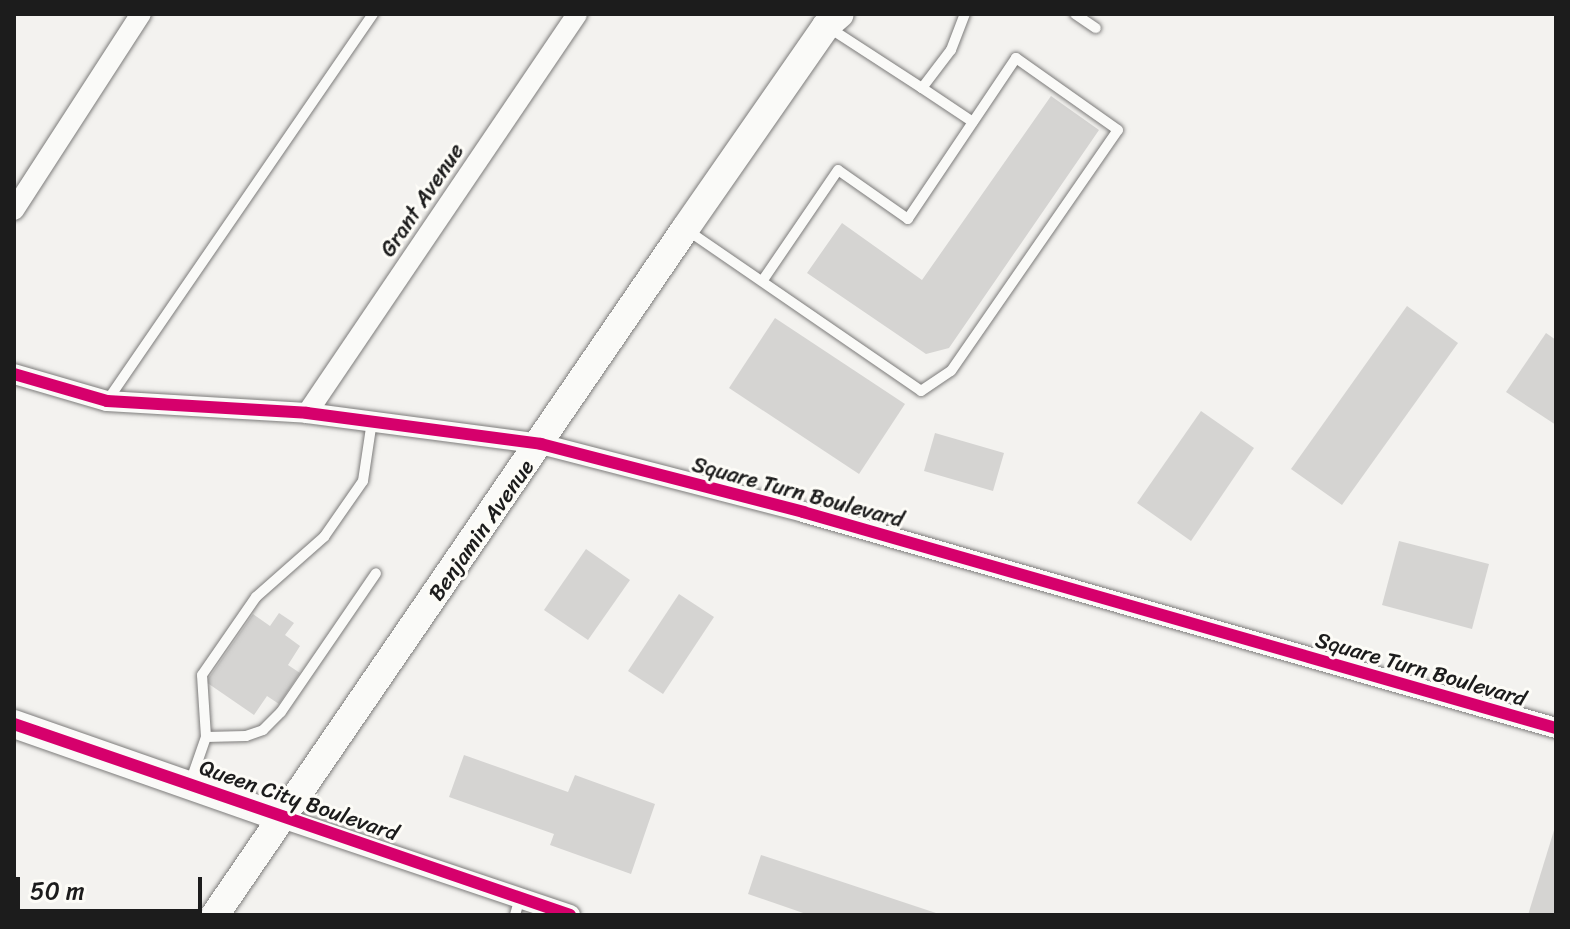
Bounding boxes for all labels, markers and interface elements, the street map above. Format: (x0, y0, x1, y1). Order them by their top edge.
street label: Grant Avenue (375, 139, 469, 261)
street label: Square Turn Boulevard (690, 451, 906, 533)
street label: Benjamin Avenue (423, 454, 539, 606)
street label: Square Turn Boulevard (1313, 626, 1529, 712)
street label: Queen City Boulevard (197, 754, 401, 846)
scale bar (20, 861, 206, 911)
text: 50 m (30, 870, 85, 912)

